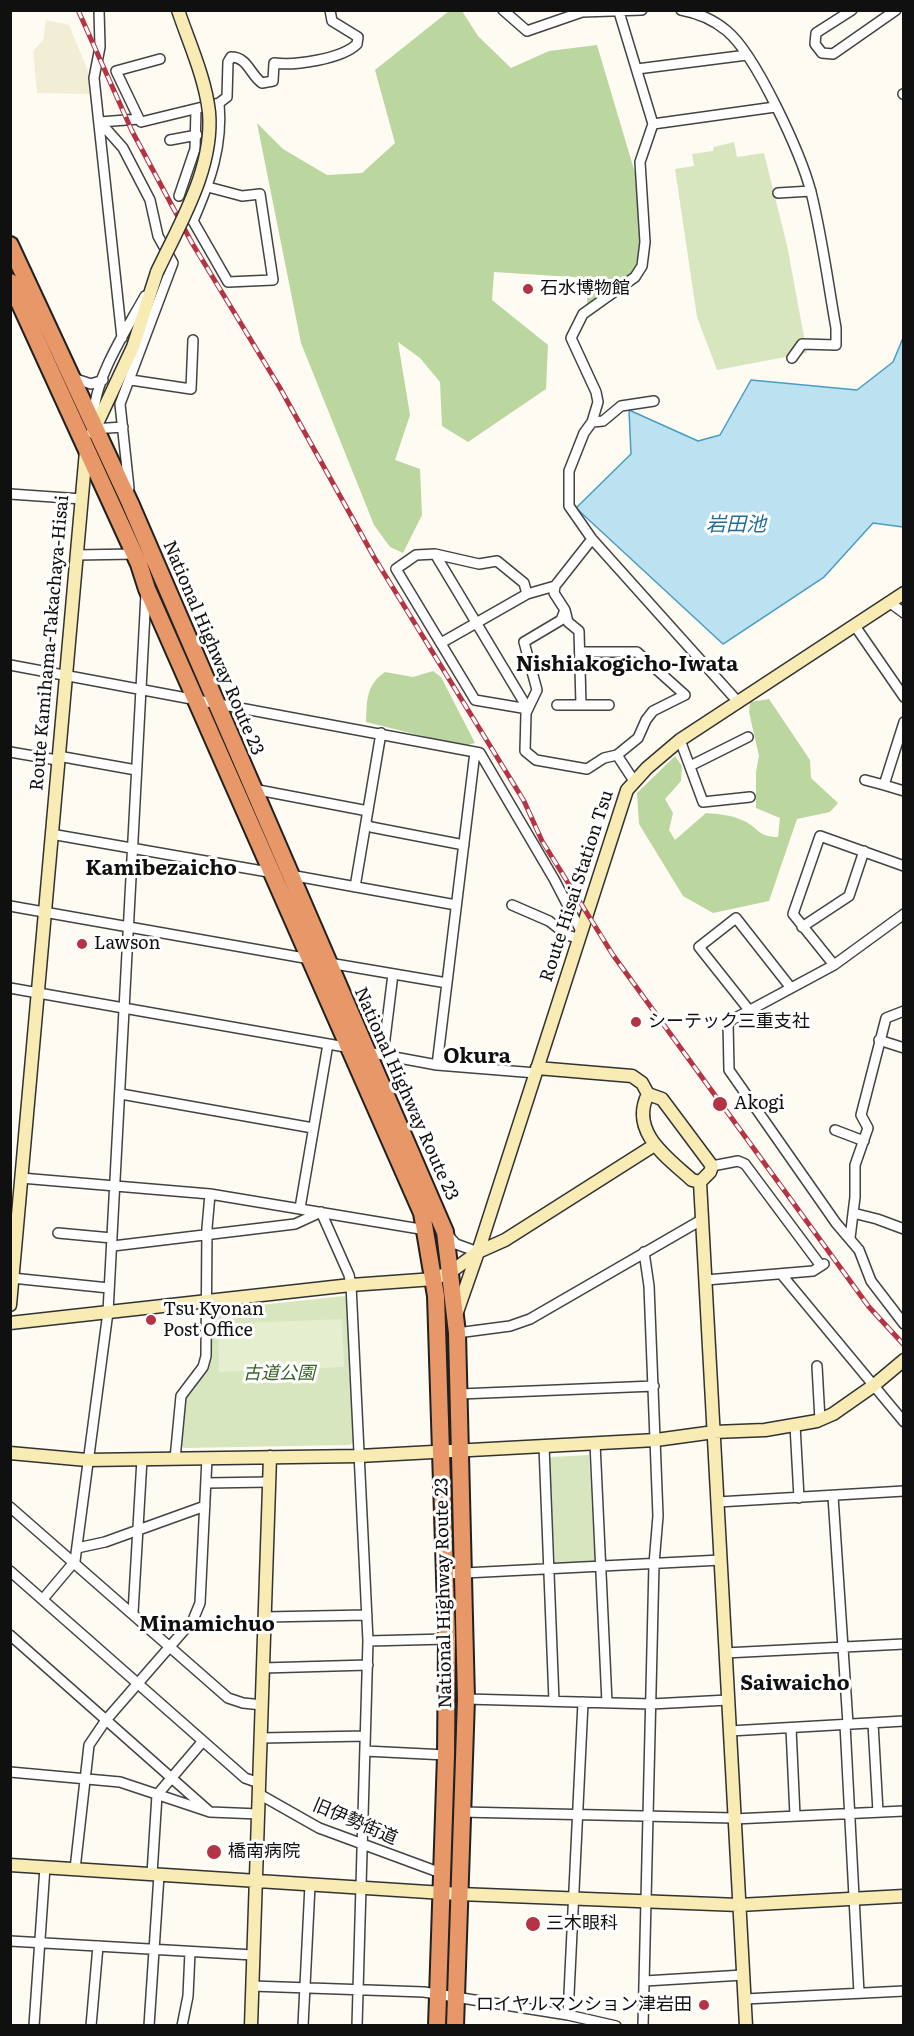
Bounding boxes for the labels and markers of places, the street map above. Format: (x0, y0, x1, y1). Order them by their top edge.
place label: 石水博物館 (540, 278, 630, 300)
marker: 石水博物館 (521, 282, 535, 296)
place label: Lawson (94, 933, 160, 955)
marker: Lawson (75, 937, 89, 951)
place label: シーテック三重支社 (648, 1011, 810, 1033)
marker: シーテック三重支社 (629, 1015, 643, 1029)
place label: Akogi (734, 1093, 785, 1115)
marker: Akogi (711, 1095, 729, 1113)
place label: Tsu Kyonan Post Office (163, 1299, 264, 1342)
marker: Tsu Kyonan Post Office (144, 1313, 158, 1327)
place label: 橋南病院 (228, 1841, 300, 1863)
marker: 橋南病院 (205, 1843, 223, 1861)
place label: 三木眼科 (546, 1913, 618, 1935)
marker: 三木眼科 (524, 1915, 542, 1933)
place label: ロイヤルマンション津岩田 (476, 1994, 692, 2016)
marker: ロイヤルマンション津岩田 (697, 1998, 711, 2012)

